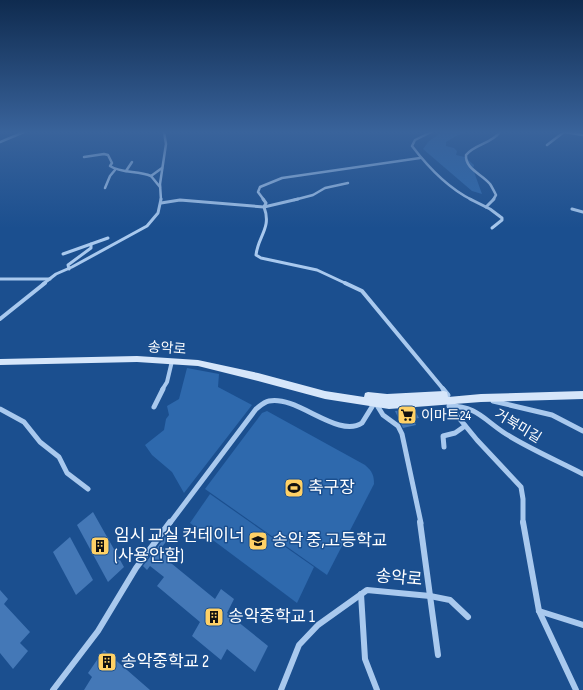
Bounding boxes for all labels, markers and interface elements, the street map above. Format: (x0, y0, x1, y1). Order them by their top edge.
street label: 송악로 (147, 338, 187, 358)
supermarket icon: 이마트24 (396, 404, 418, 426)
street label: 거북미길 (492, 405, 544, 447)
place label: 이마트24 (421, 407, 471, 424)
sports icon: 축구장 (283, 477, 305, 499)
place label: 축구장 (308, 478, 355, 498)
place label: 임시 교실 컨테이너 (사용안함) (114, 526, 245, 566)
school or university icon: 송악 중,고등학교 (247, 530, 269, 552)
place label: 송악 중,고등학교 (272, 531, 387, 551)
building icon: 임시 교실 컨테이너 (사용안함) (89, 535, 111, 557)
street label: 송악로 (375, 566, 423, 590)
building icon: 송악중학교 1 (203, 606, 225, 628)
place label: 송악중학교 1 (228, 607, 315, 627)
building icon: 송악중학교 2 (96, 651, 118, 673)
place label: 송악중학교 2 (121, 652, 209, 672)

